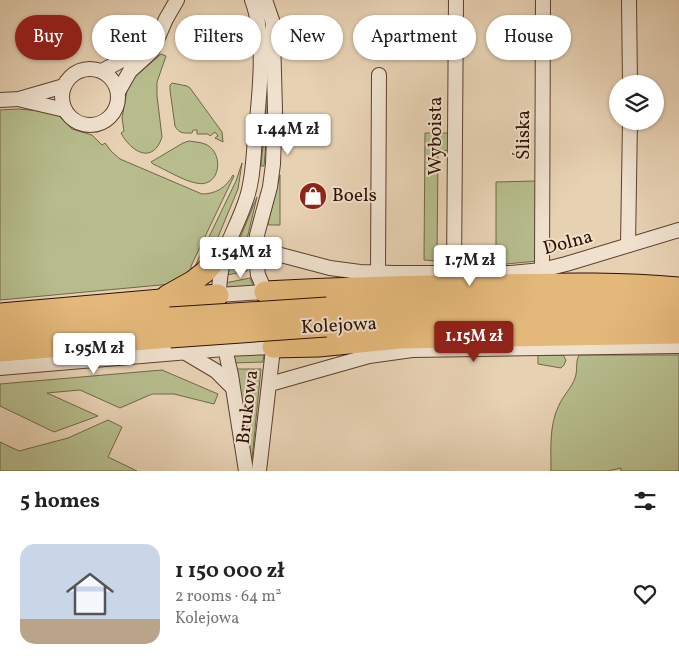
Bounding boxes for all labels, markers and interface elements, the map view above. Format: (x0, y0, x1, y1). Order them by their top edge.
chip: Buy (15, 15, 82, 60)
chip: Rent (92, 15, 165, 60)
chip: Filters (175, 15, 261, 60)
chip: New (271, 15, 343, 60)
chip: Apartment (353, 15, 476, 60)
chip: House (486, 15, 571, 60)
map controls (609, 75, 664, 130)
button: layers (609, 75, 664, 130)
street label: Wyboista (423, 96, 449, 176)
street label: Śliska (511, 110, 537, 160)
pin: 1.44M zł (236, 114, 340, 156)
text: 1.44M zł (257, 119, 319, 141)
shop icon: Boels (298, 181, 328, 211)
place label: Boels (332, 183, 377, 209)
street label: Dolna (540, 224, 596, 262)
pin: 1.54M zł (189, 236, 293, 279)
text: 1.54M zł (211, 242, 271, 264)
pin: 1.7M zł (424, 244, 516, 287)
text: 1.7M zł (445, 250, 495, 272)
street label: Kolejowa (300, 311, 378, 341)
pin: 1.15M zł (422, 320, 526, 363)
text: 1.15M zł (445, 326, 503, 348)
pin: 1.95M zł (42, 332, 146, 375)
text: 1.95M zł (64, 338, 124, 360)
street label: Brukowa (231, 368, 265, 446)
text: 5 homes (20, 487, 100, 516)
icon: filters (631, 487, 659, 515)
text: 1 150 000 zł (175, 557, 284, 586)
icon: home (60, 564, 120, 624)
icon: heart (631, 580, 659, 608)
text: 2 rooms · 64 m² (175, 586, 282, 608)
text: Kolejowa (175, 608, 239, 630)

